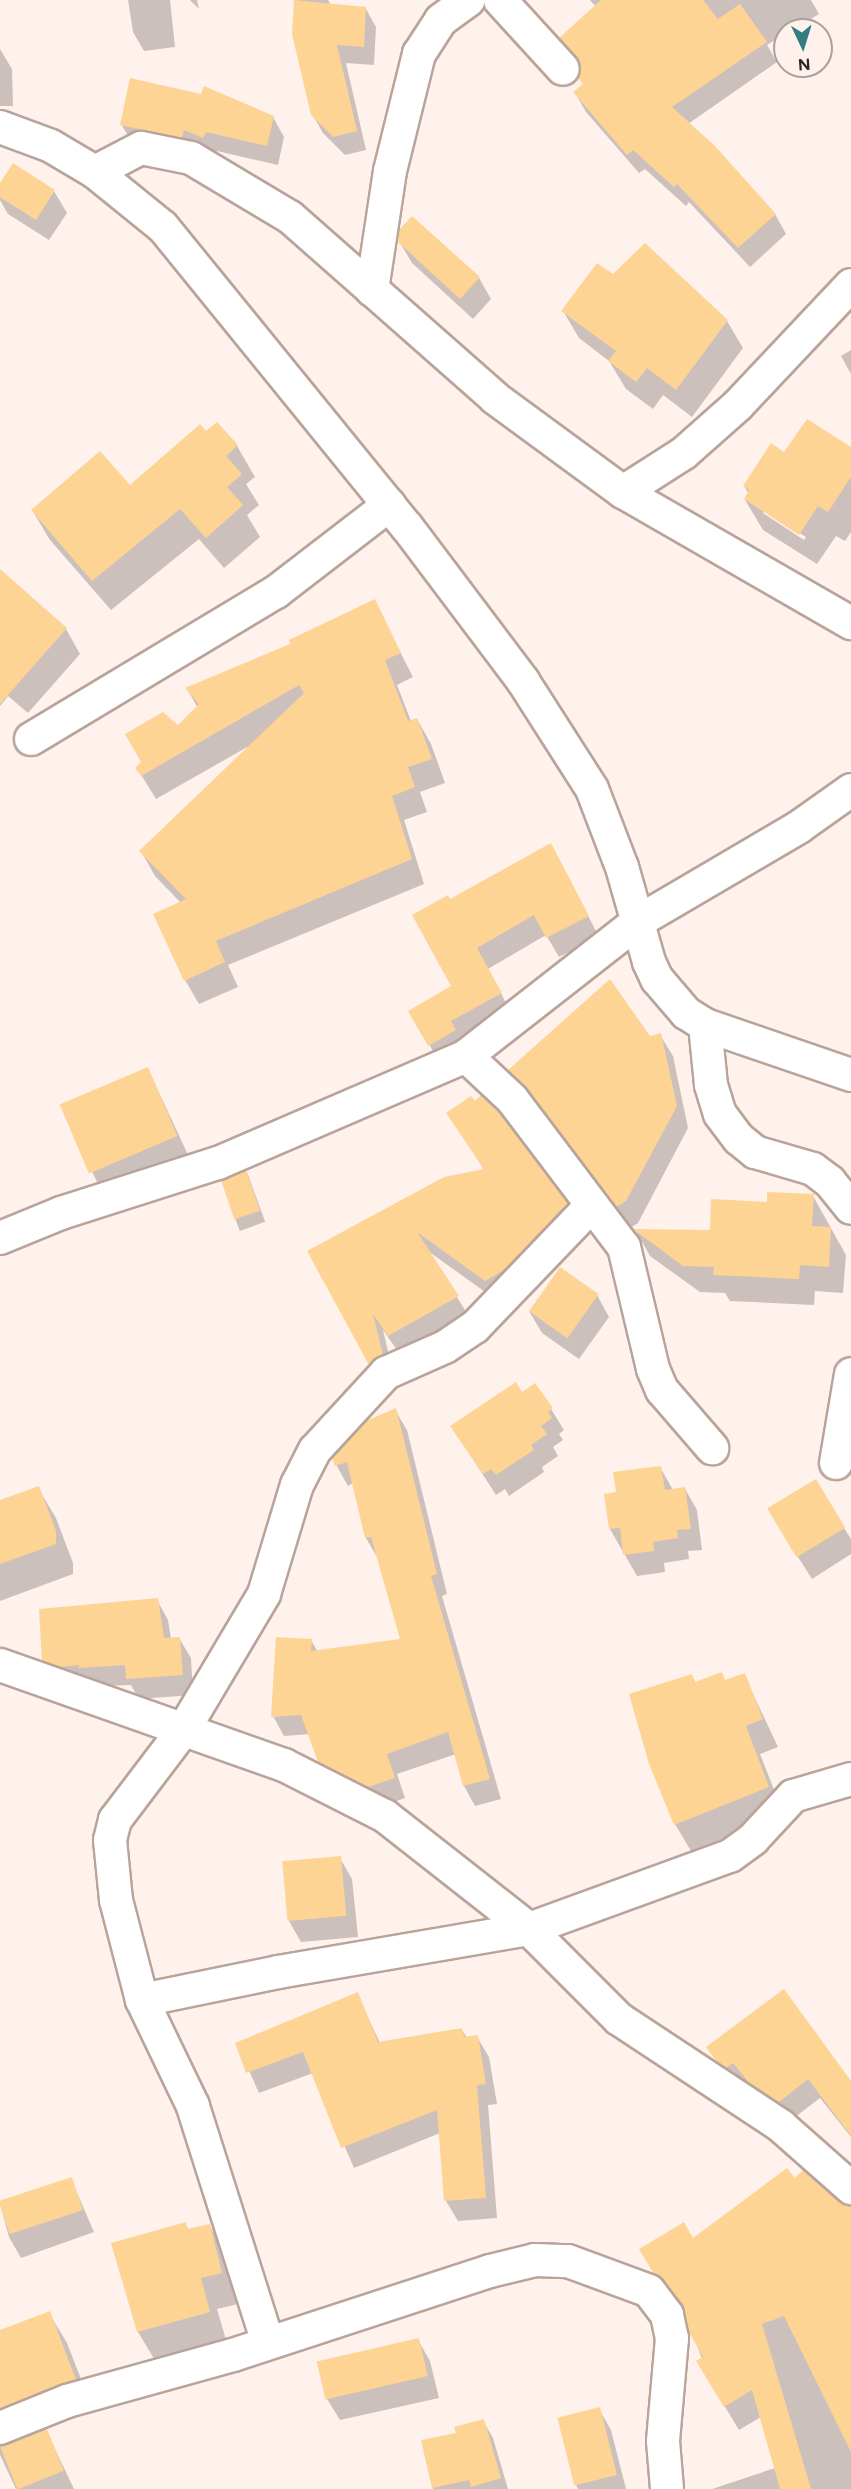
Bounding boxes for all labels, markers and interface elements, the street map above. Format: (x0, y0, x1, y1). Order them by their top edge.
north arrow (773, 18, 833, 78)
text: N (797, 55, 811, 74)

